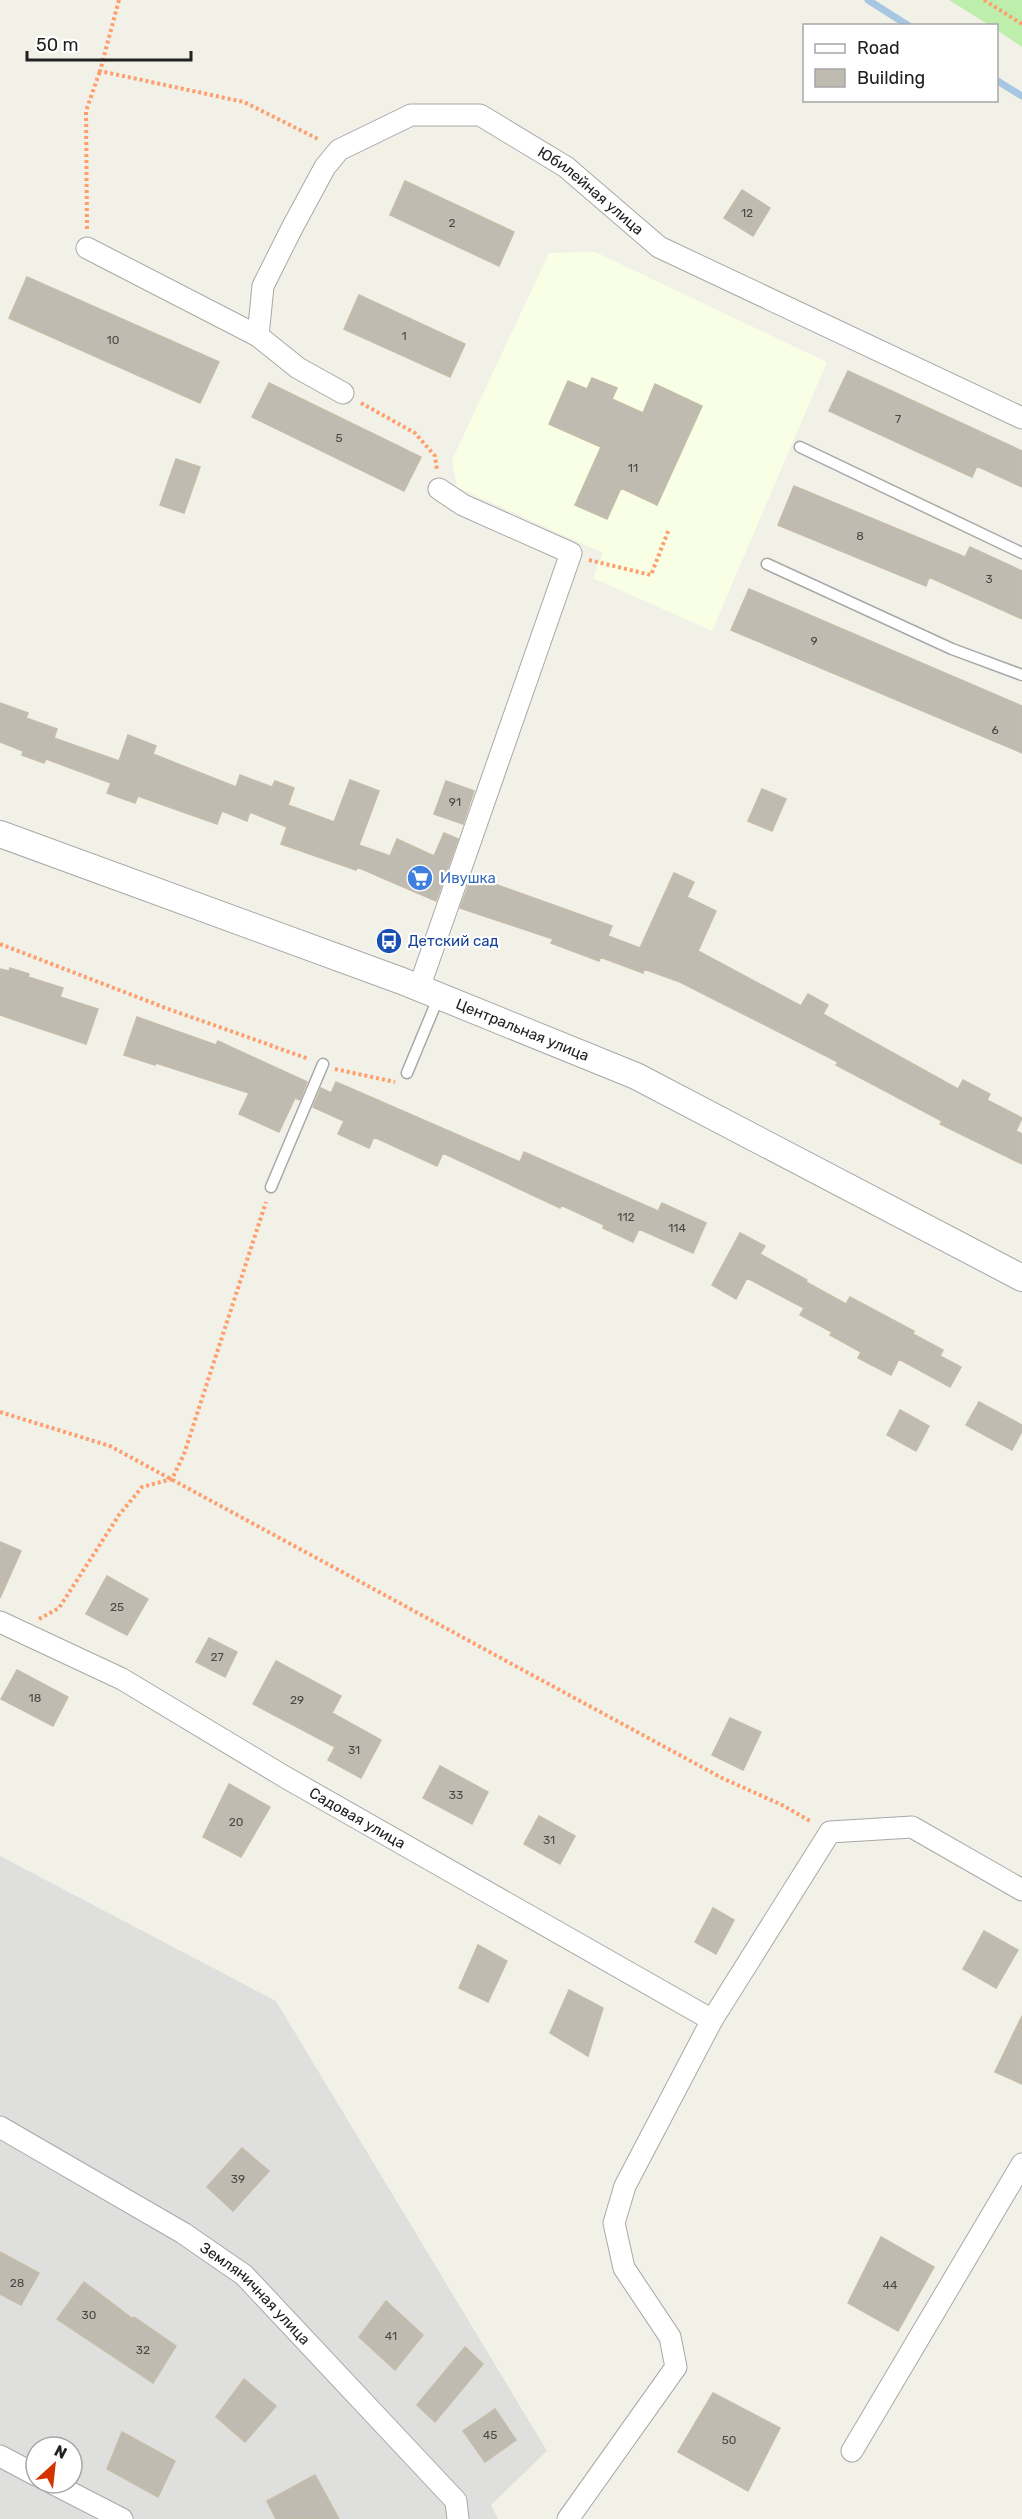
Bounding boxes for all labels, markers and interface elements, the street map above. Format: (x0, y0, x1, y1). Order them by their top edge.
scale bar (27, 24, 190, 62)
legend (803, 24, 998, 102)
text: 50 m (36, 34, 79, 56)
text: Road (857, 37, 900, 59)
text: Building (857, 67, 925, 89)
street label: Юбилейная улица (534, 143, 647, 239)
house number: 12 (741, 206, 753, 220)
house number: 2 (448, 216, 456, 230)
house number: 1 (401, 329, 407, 343)
house number: 10 (107, 333, 119, 347)
house number: 7 (895, 412, 901, 426)
house number: 5 (335, 431, 343, 445)
house number: 11 (628, 461, 638, 475)
house number: 8 (856, 529, 864, 543)
house number: 3 (985, 572, 993, 586)
house number: 9 (810, 634, 818, 648)
house number: 6 (991, 723, 999, 737)
house number: 91 (449, 795, 461, 809)
supermarket icon: Ивушка (405, 863, 435, 893)
place label: Ивушка (440, 869, 496, 887)
bus stop icon: Детский сад (374, 926, 404, 956)
place label: Детский сад (408, 932, 499, 950)
street label: Центральная улица (453, 995, 592, 1065)
house number: 112 (617, 1210, 635, 1224)
house number: 114 (668, 1221, 686, 1235)
house number: 25 (110, 1600, 124, 1614)
house number: 27 (210, 1650, 224, 1664)
house number: 18 (29, 1691, 41, 1705)
house number: 29 (290, 1693, 304, 1707)
house number: 31 (348, 1743, 360, 1757)
street label: Садовая улица (306, 1784, 409, 1853)
house number: 33 (449, 1788, 463, 1802)
house number: 20 (229, 1815, 243, 1829)
house number: 31 (543, 1833, 555, 1847)
house number: 39 (231, 2172, 245, 2186)
street label: Земляничная улица (196, 2238, 314, 2349)
house number: 28 (10, 2276, 24, 2290)
house number: 44 (883, 2278, 898, 2292)
house number: 30 (82, 2308, 96, 2322)
house number: 41 (385, 2329, 397, 2343)
house number: 32 (136, 2343, 150, 2357)
house number: 45 (483, 2428, 497, 2442)
house number: 50 (722, 2433, 736, 2447)
north arrow (24, 2435, 84, 2495)
text: N (51, 2441, 70, 2463)

